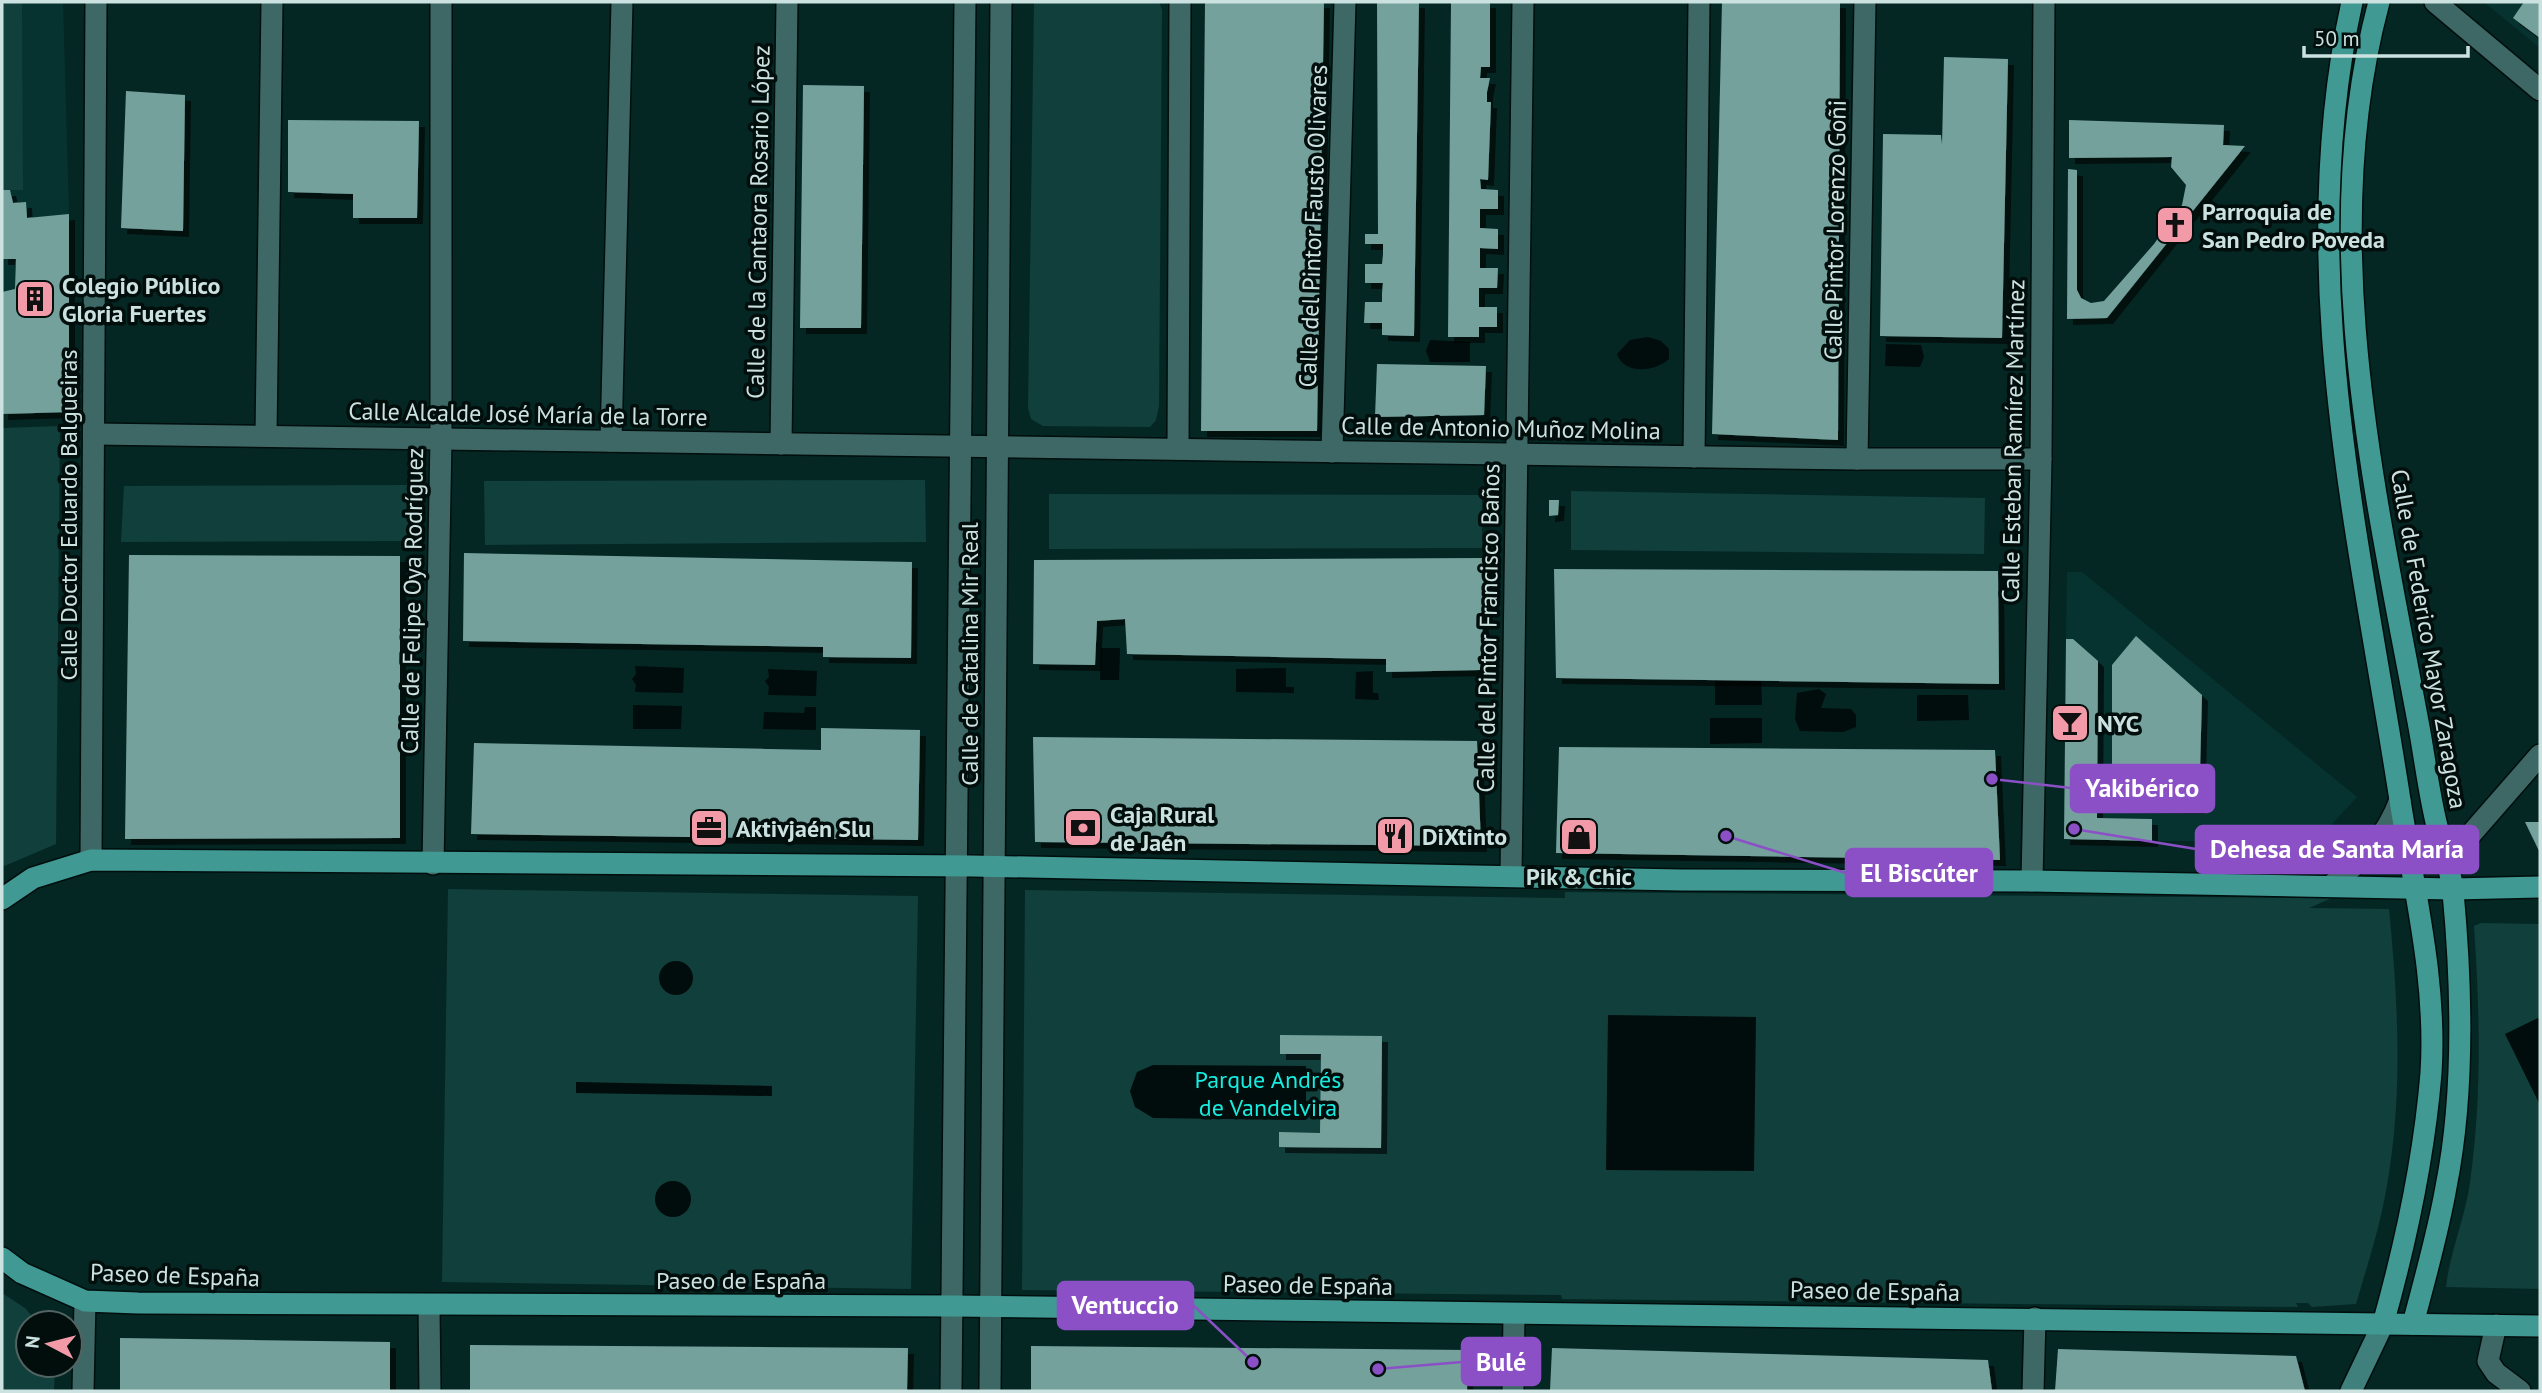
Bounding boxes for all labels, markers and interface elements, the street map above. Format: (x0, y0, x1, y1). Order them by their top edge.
scale bar (2304, 14, 2468, 58)
text: 50 m (2314, 25, 2360, 52)
street label: Calle de la Cantaora Rosario López (739, 45, 777, 399)
street label: Calle del Pintor Fausto Olivares (1292, 64, 1334, 388)
street label: Calle Pintor Lorenzo Goñi (1817, 100, 1853, 360)
place label: Parroquia de San Pedro Poveda (2202, 196, 2385, 255)
church icon: Parroquia de San Pedro Poveda (2154, 204, 2196, 246)
place label: Colegio Público Gloria Fuertes (62, 270, 221, 329)
building icon: Colegio Público Gloria Fuertes (14, 278, 56, 320)
street label: Calle Esteban Ramírez Martínez (1995, 279, 2031, 603)
street label: Calle Doctor Eduardo Balgueiras (53, 349, 84, 681)
street label: Calle Alcalde José María de la Torre (348, 395, 708, 433)
street label: Calle de Antonio Muñoz Molina (1341, 410, 1661, 446)
street label: Calle de Felipe Oya Rodríguez (394, 448, 430, 754)
street label: Calle del Pintor Francisco Baños (1470, 463, 1506, 793)
street label: Calle de Federico Mayor Zaragoza (2384, 467, 2474, 811)
street label: Calle de Catalina Mir Real (954, 522, 985, 786)
bar icon: NYC (2049, 702, 2091, 744)
place label: NYC (2097, 708, 2139, 739)
callout: Yakibérico (2071, 765, 2214, 812)
text: Yakibérico (2084, 771, 2199, 804)
place label: Caja Rural de Jaén (1110, 799, 1215, 858)
office icon: Aktivjaén Slu (688, 807, 730, 849)
bank icon: Caja Rural de Jaén (1062, 807, 1104, 849)
place label: Aktivjaén Slu (736, 813, 871, 844)
restaurant icon: DiXtinto (1374, 815, 1416, 857)
shop icon: Pik & Chic (1558, 816, 1600, 858)
place label: DiXtinto (1422, 821, 1507, 852)
callout: Dehesa de Santa María (2196, 826, 2478, 873)
text: Dehesa de Santa María (2210, 832, 2464, 865)
callout: El Biscúter (1846, 849, 1992, 896)
text: El Biscúter (1860, 856, 1979, 889)
place label: Pik & Chic (1526, 861, 1632, 892)
park label: Parque Andrés de Vandelvira (1195, 1064, 1341, 1123)
street label: Paseo de España (89, 1257, 261, 1293)
street label: Paseo de España (656, 1265, 826, 1296)
street label: Paseo de España (1223, 1268, 1393, 1302)
street label: Paseo de España (1790, 1274, 1960, 1308)
callout: Ventuccio (1058, 1282, 1193, 1329)
text: Ventuccio (1070, 1288, 1179, 1321)
north arrow (14, 1309, 84, 1379)
text: N (19, 1334, 45, 1350)
callout: Bulé (1462, 1338, 1540, 1385)
text: Bulé (1476, 1345, 1526, 1378)

